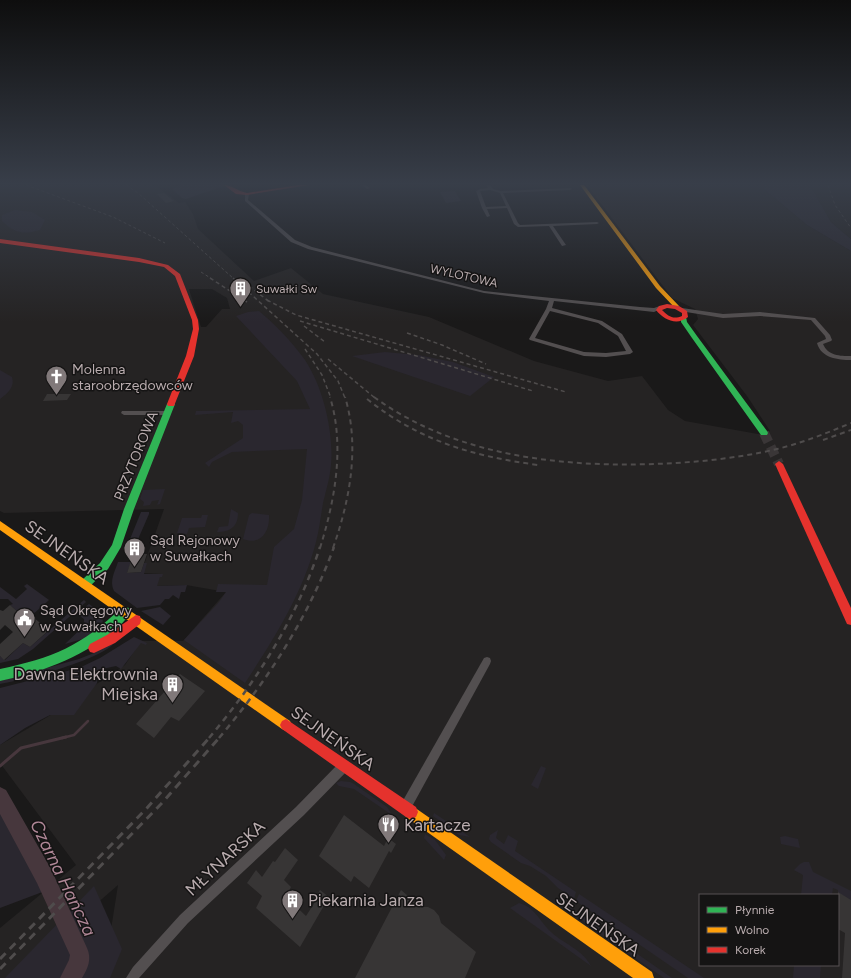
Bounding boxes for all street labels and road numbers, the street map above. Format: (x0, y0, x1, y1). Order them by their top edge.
street label: WYLOTOWA (429, 261, 499, 291)
street label: PRZYTOROWA (110, 408, 162, 503)
street label: SEJNEŃSKA (21, 516, 113, 589)
street label: SEJNEŃSKA (287, 702, 379, 775)
street label: MŁYNARSKA (181, 816, 269, 900)
street label: SEJNEŃSKA (552, 888, 644, 961)

